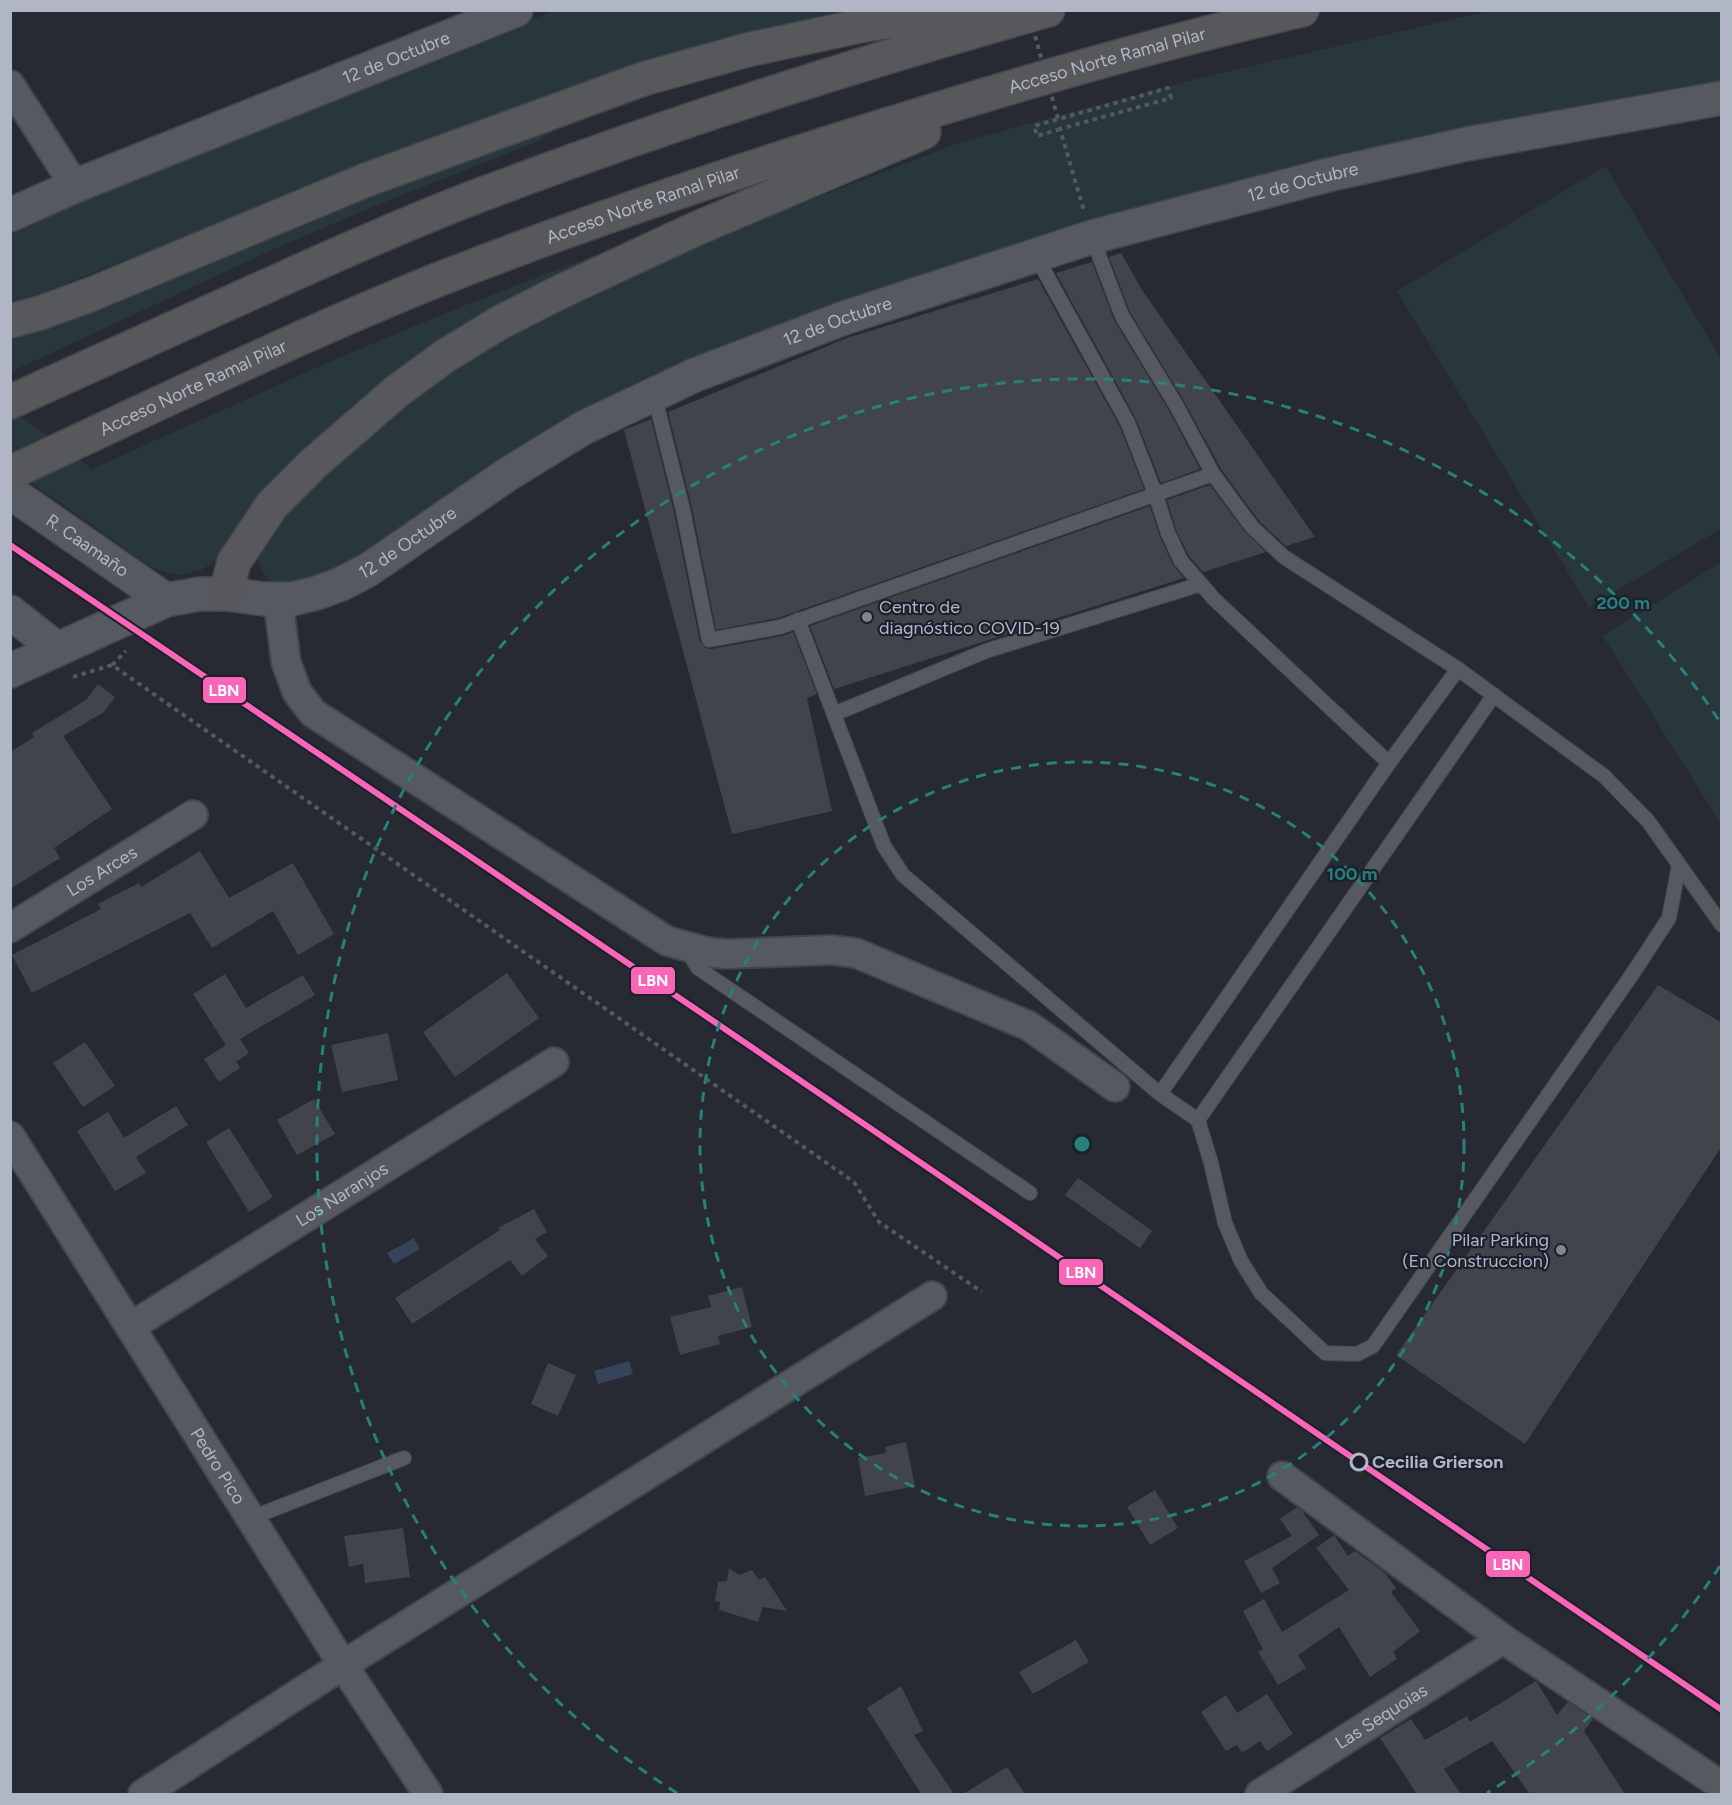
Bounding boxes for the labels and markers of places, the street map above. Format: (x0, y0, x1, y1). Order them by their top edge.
place label: Centro de diagnóstico COVID-19 (879, 596, 1060, 639)
marker: Centro de diagnóstico COVID-19 (860, 610, 874, 624)
centre of rings (1072, 1134, 1092, 1154)
place label: Pilar Parking (En Construccion) (1402, 1229, 1549, 1272)
marker: Pilar Parking (En Construccion) (1554, 1243, 1568, 1257)
place label: Cecilia Grierson (1372, 1451, 1503, 1473)
marker: Cecilia Grierson (1350, 1453, 1368, 1471)

